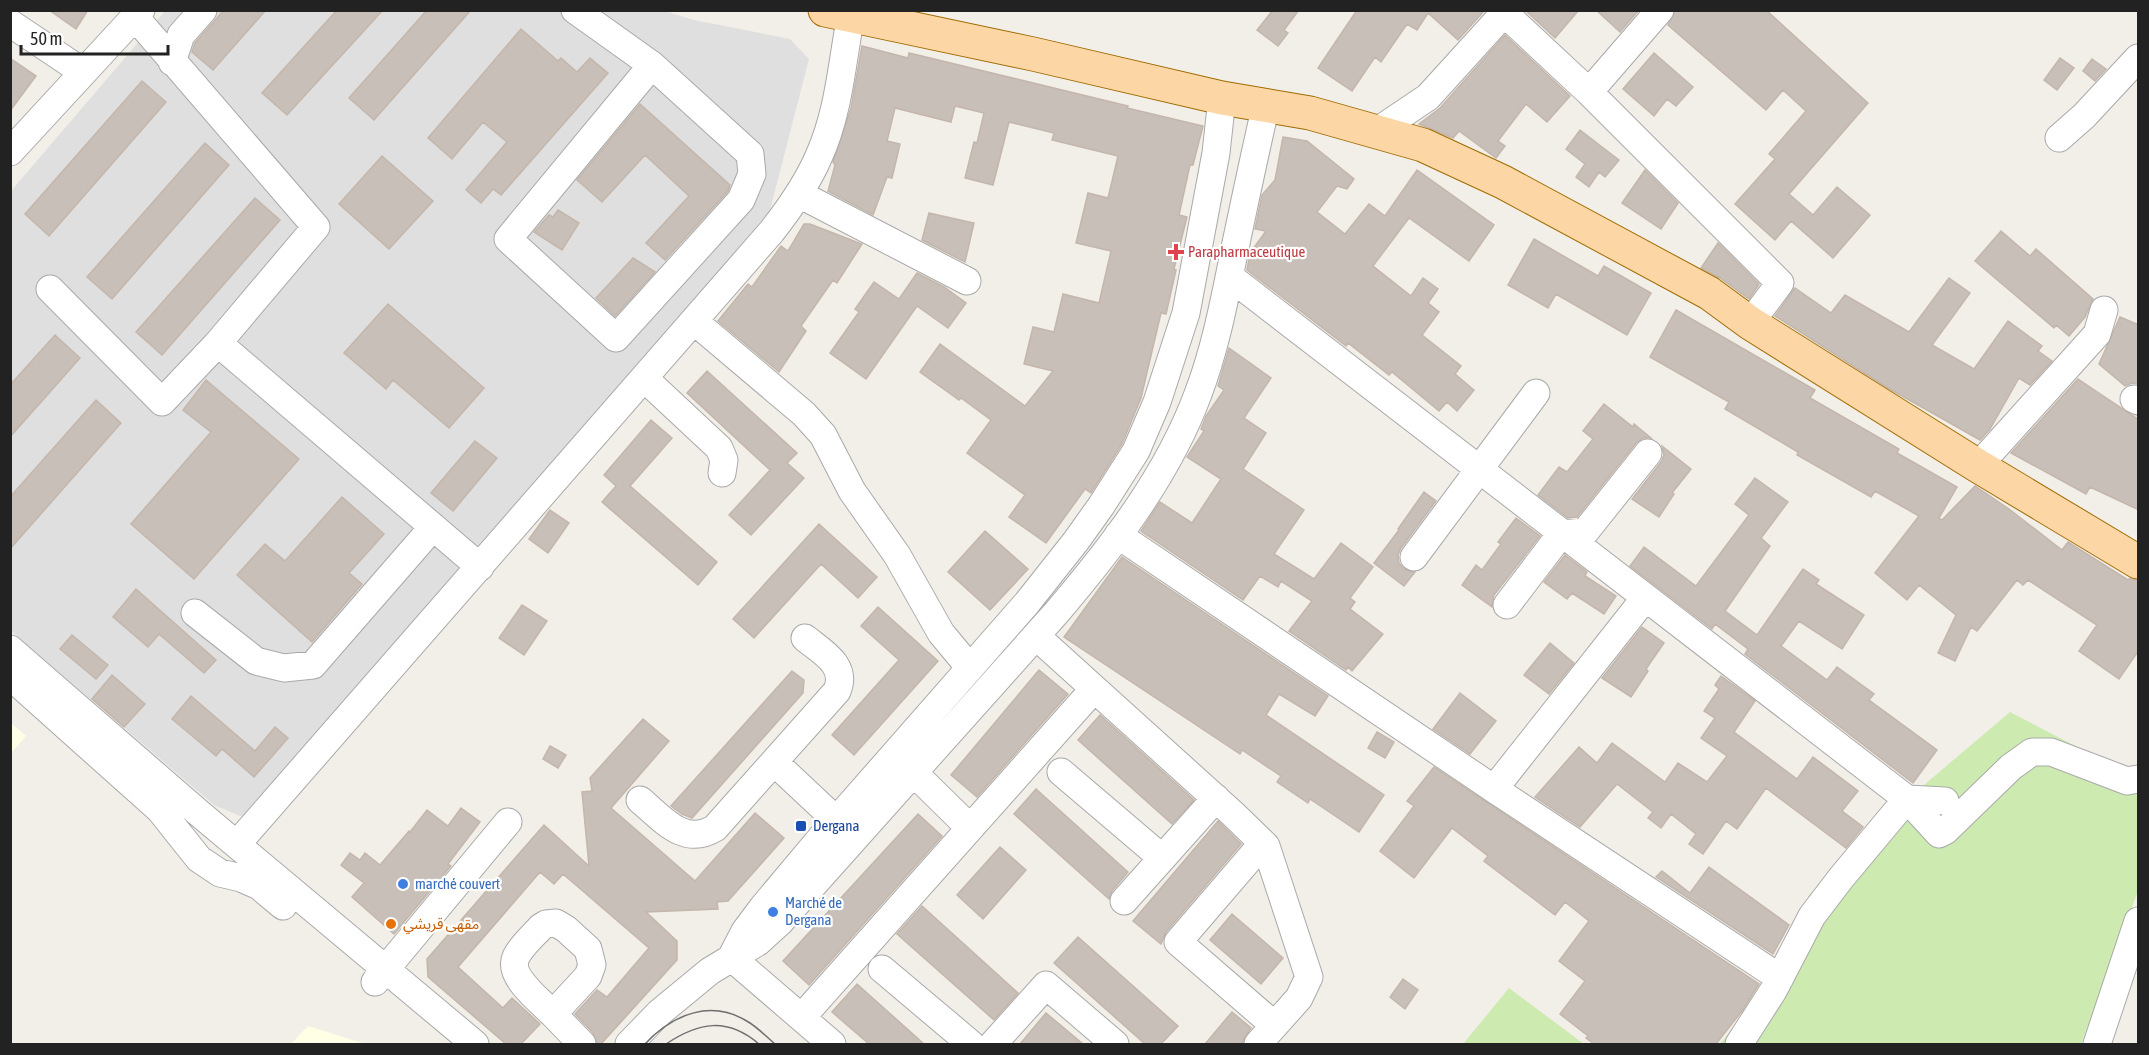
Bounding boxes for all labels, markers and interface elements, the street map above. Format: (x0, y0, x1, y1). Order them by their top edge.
scale bar (21, 18, 168, 56)
text: 50 m (30, 28, 62, 49)
place label: Parapharmaceutique (1188, 243, 1305, 260)
marker: Parapharmaceutique (1169, 245, 1183, 259)
place label: Dergana (813, 817, 860, 834)
marker: Dergana (794, 819, 808, 833)
place label: marché couvert (415, 875, 500, 892)
marker: marché couvert (396, 877, 410, 891)
place label: Marché de Dergana (785, 894, 842, 928)
marker: Marché de Dergana (766, 905, 780, 919)
place label: مقهى قريشي (403, 915, 479, 935)
marker: مقهى قريشي (384, 917, 398, 931)

